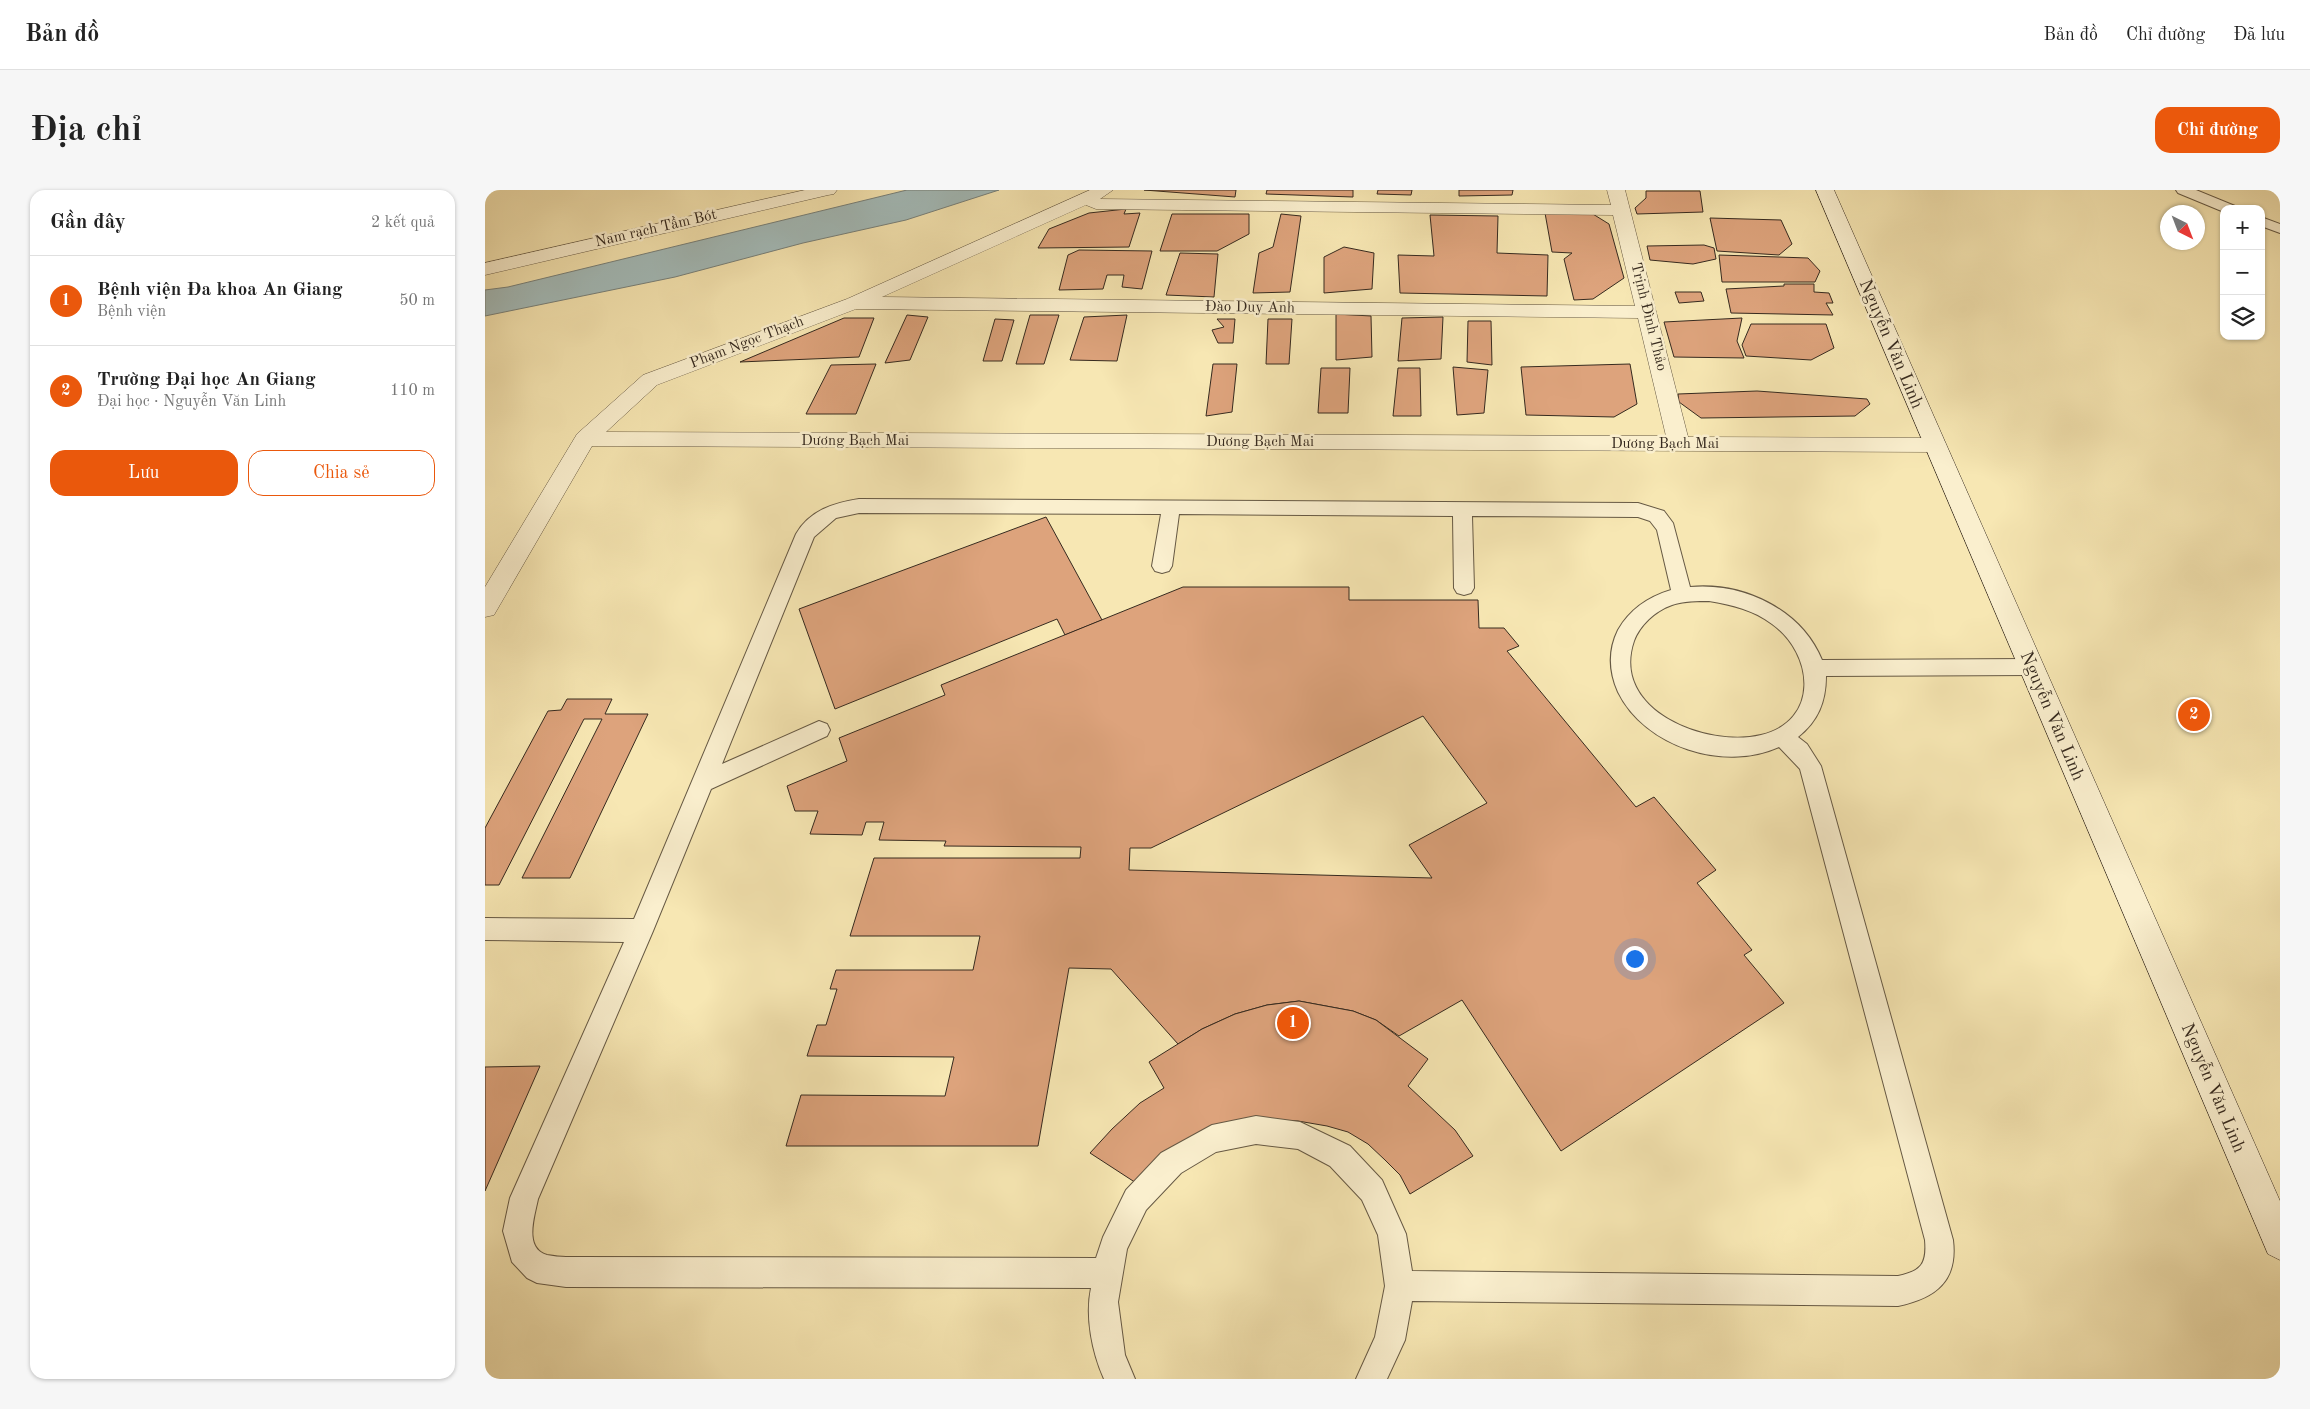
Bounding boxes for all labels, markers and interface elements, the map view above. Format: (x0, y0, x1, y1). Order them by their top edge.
text: Bản đồ (25, 23, 99, 47)
text: Bản đồ (2044, 26, 2098, 44)
text: Chỉ đường (2126, 26, 2205, 44)
text: Đã lưu (2233, 26, 2285, 44)
button: Chỉ đường (2155, 107, 2280, 153)
text: Địa chỉ (30, 113, 142, 148)
north arrow (2160, 205, 2205, 250)
map controls (2220, 205, 2265, 340)
button: + (2220, 205, 2265, 250)
street label: Nam rạch Tầm Bót (593, 206, 718, 250)
text: Gần đây (50, 212, 126, 233)
text: 2 kết quả (371, 215, 435, 231)
button: − (2220, 250, 2265, 295)
street label: Trịnh Đình Thảo (1627, 261, 1669, 373)
street label: Nguyễn Văn Linh (1856, 276, 1928, 411)
text: Bệnh viện Đa khoa An Giang (97, 281, 343, 300)
text: 1 (61, 293, 71, 309)
text: 50 m (399, 293, 435, 309)
button: layers (2220, 295, 2265, 340)
street label: Đào Duy Anh (1205, 300, 1295, 316)
text: Bệnh viện (97, 304, 166, 320)
street label: Phạm Ngọc Thạch (688, 314, 806, 372)
text: Trường Đại học An Giang (97, 371, 316, 390)
text: 2 (61, 383, 71, 399)
text: 110 m (390, 383, 435, 399)
text: Đại học · Nguyễn Văn Linh (97, 394, 286, 410)
street label: Dương Bạch Mai (801, 434, 909, 449)
street label: Dương Bạch Mai (1206, 435, 1314, 450)
street label: Dương Bạch Mai (1611, 437, 1719, 452)
button: Lưu (50, 450, 238, 496)
button: Chia sẻ (248, 450, 435, 496)
street label: Nguyễn Văn Linh (2017, 648, 2089, 783)
pin: 2 (2178, 696, 2210, 734)
your location (1622, 946, 1648, 972)
pin: 1 (1277, 1004, 1309, 1042)
street label: Nguyễn Văn Linh (2178, 1020, 2250, 1155)

